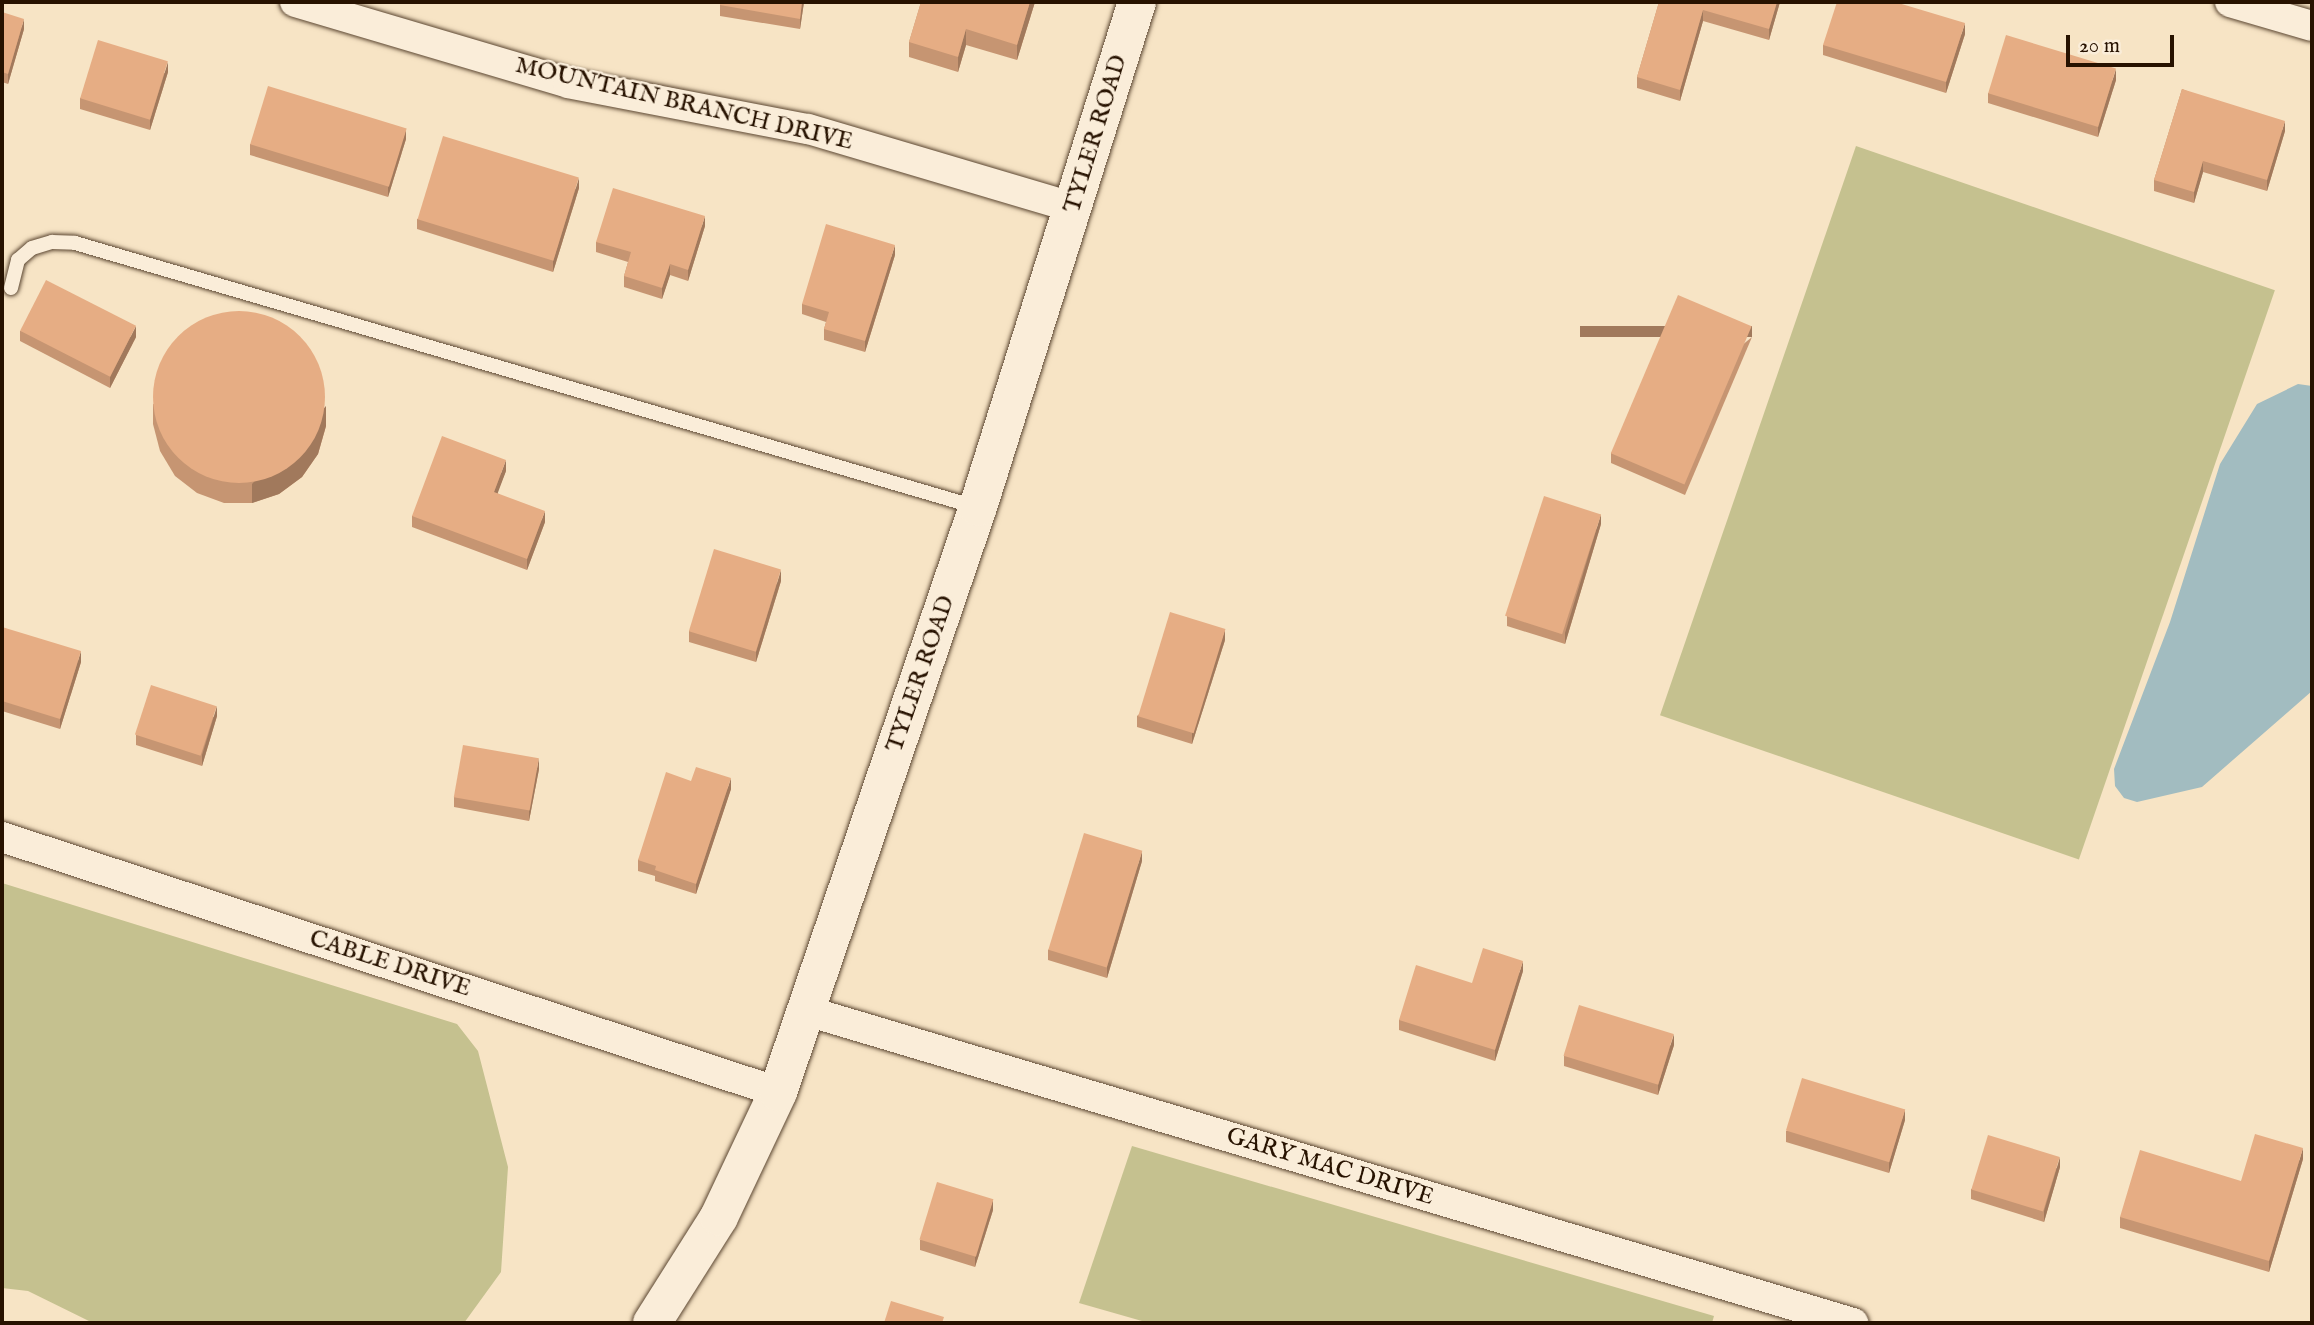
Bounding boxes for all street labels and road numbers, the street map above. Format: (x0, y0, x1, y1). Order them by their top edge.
street label: MOUNTAIN BRANCH DRIVE (512, 51, 856, 157)
street label: TYLER ROAD (1058, 51, 1134, 217)
street label: TYLER ROAD (881, 592, 961, 756)
street label: CABLE DRIVE (306, 924, 474, 1004)
street label: GARY MAC DRIVE (1223, 1122, 1437, 1212)

